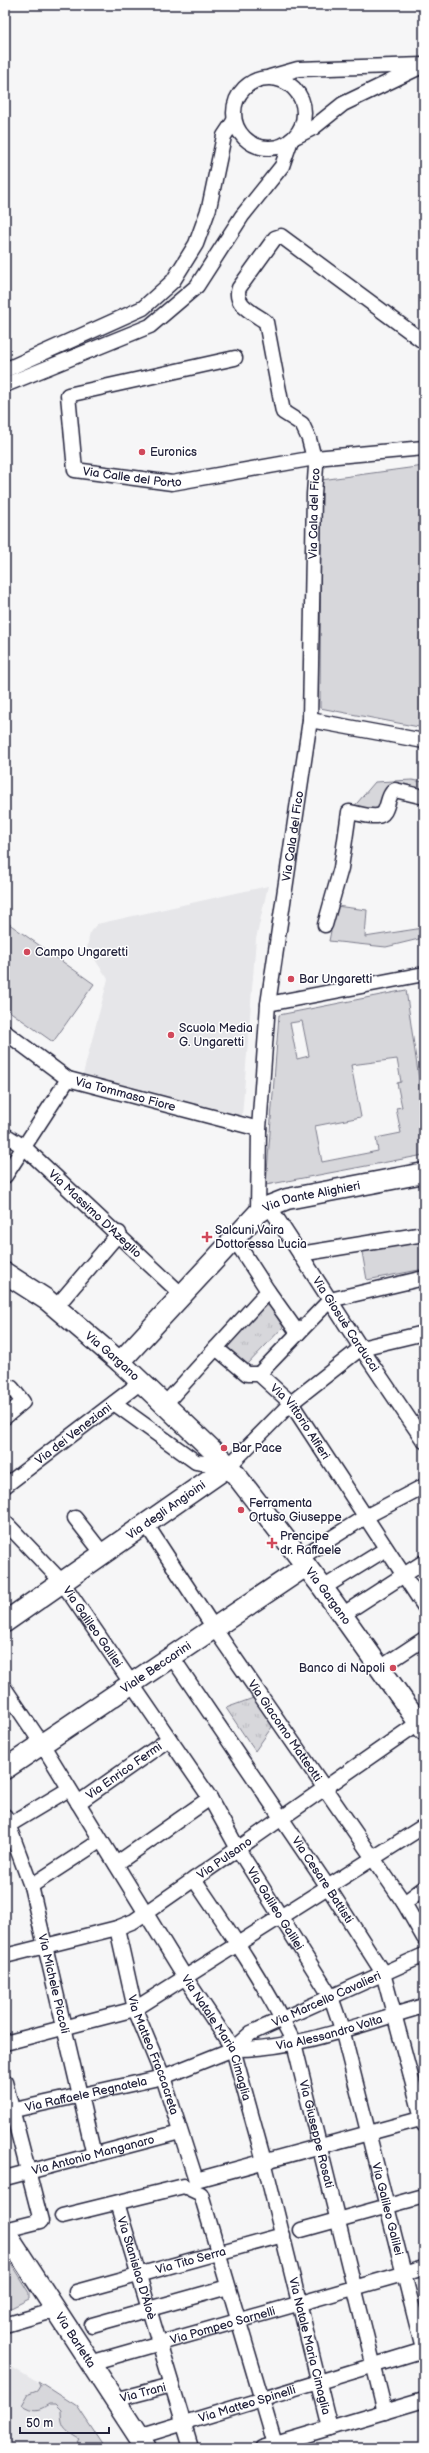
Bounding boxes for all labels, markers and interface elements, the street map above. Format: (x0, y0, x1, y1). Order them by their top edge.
place label: Euronics (150, 445, 197, 460)
marker: Euronics (137, 447, 147, 457)
street label: Via Calle del Porto (82, 464, 183, 490)
street label: Via Cala del Fico (305, 467, 323, 559)
street label: Via Cala del Fico (279, 790, 307, 882)
place label: Campo Ungaretti (35, 945, 128, 960)
marker: Campo Ungaretti (22, 947, 32, 957)
place label: Bar Ungaretti (299, 972, 372, 987)
marker: Bar Ungaretti (286, 974, 296, 984)
place label: Scuola Media G. Ungaretti (179, 1021, 253, 1050)
marker: Scuola Media G. Ungaretti (166, 1030, 176, 1040)
street label: Via Tommaso Fiore (74, 1074, 177, 1114)
street label: Via Massimo D'Azeglio (45, 1166, 145, 1261)
street label: Via Dante Alighieri (260, 1178, 362, 1216)
place label: Salcuni Vaira Dottoressa Lucia (215, 1223, 307, 1252)
marker: Salcuni Vaira Dottoressa Lucia (202, 1232, 212, 1242)
street label: Via Giosuè Carducci (309, 1274, 383, 1375)
street label: Via Gargano (82, 1328, 143, 1384)
street label: Via Vittorio Alfieri (267, 1380, 334, 1463)
street label: Via dei Veneziani (32, 1400, 115, 1468)
place label: Bar Pace (232, 1441, 282, 1456)
marker: Bar Pace (219, 1443, 229, 1453)
street label: Via degli Angioini (123, 1477, 208, 1543)
place label: Ferramenta Ortuso Giuseppe (249, 1496, 342, 1525)
marker: Ferramenta Ortuso Giuseppe (236, 1505, 246, 1515)
place label: Prencipe dr. Raffaele (280, 1529, 341, 1558)
marker: Prencipe dr. Raffaele (267, 1538, 277, 1548)
street label: Via Gargano (302, 1564, 354, 1628)
street label: Via Galileo Galilei (60, 1583, 126, 1670)
street label: Viale Beccarini (118, 1638, 194, 1696)
place label: Banco di Napoli (299, 1661, 385, 1676)
marker: Banco di Napoli (388, 1663, 398, 1673)
street label: Via Giacomo Matteotti (245, 1677, 325, 1785)
street label: Via Enrico Fermi (83, 1739, 165, 1803)
street label: Via Pulsano (194, 1834, 255, 1882)
street label: Via Cesare Battisti (288, 1834, 357, 1926)
street label: Via Galileo Galilei (244, 1864, 307, 1953)
street label: Via Michele Piccoli (35, 1932, 73, 2035)
street label: Via Marcello Cavalieri (270, 1968, 383, 2030)
street label: Via Natale Maria Cimaglia (178, 1972, 254, 2103)
street label: Via Matteo Fraccacreta (125, 1993, 182, 2117)
street label: Via Alessandro Volta (275, 2011, 385, 2053)
street label: Via Raffaele Regnatela (24, 2073, 149, 2115)
street label: Via Giuseppe Rosati (296, 2078, 337, 2190)
street label: Via Antonio Manganaro (30, 2131, 156, 2178)
street label: Via Galileo Galilei (369, 2161, 407, 2257)
street label: Via Stanislao D'Aloè (114, 2215, 159, 2322)
street label: Via Tito Serra (154, 2244, 228, 2277)
street label: Via Natale Maria Cimaglia (286, 2276, 334, 2416)
street label: Via Pompeo Sarnelli (168, 2303, 277, 2347)
street label: Via Barletta (52, 2309, 99, 2371)
street label: Via Trani (118, 2379, 168, 2406)
street label: Via Matteo Spinelli (197, 2382, 298, 2426)
scale bar (20, 2409, 109, 2435)
text: 50 m (26, 2416, 53, 2431)

